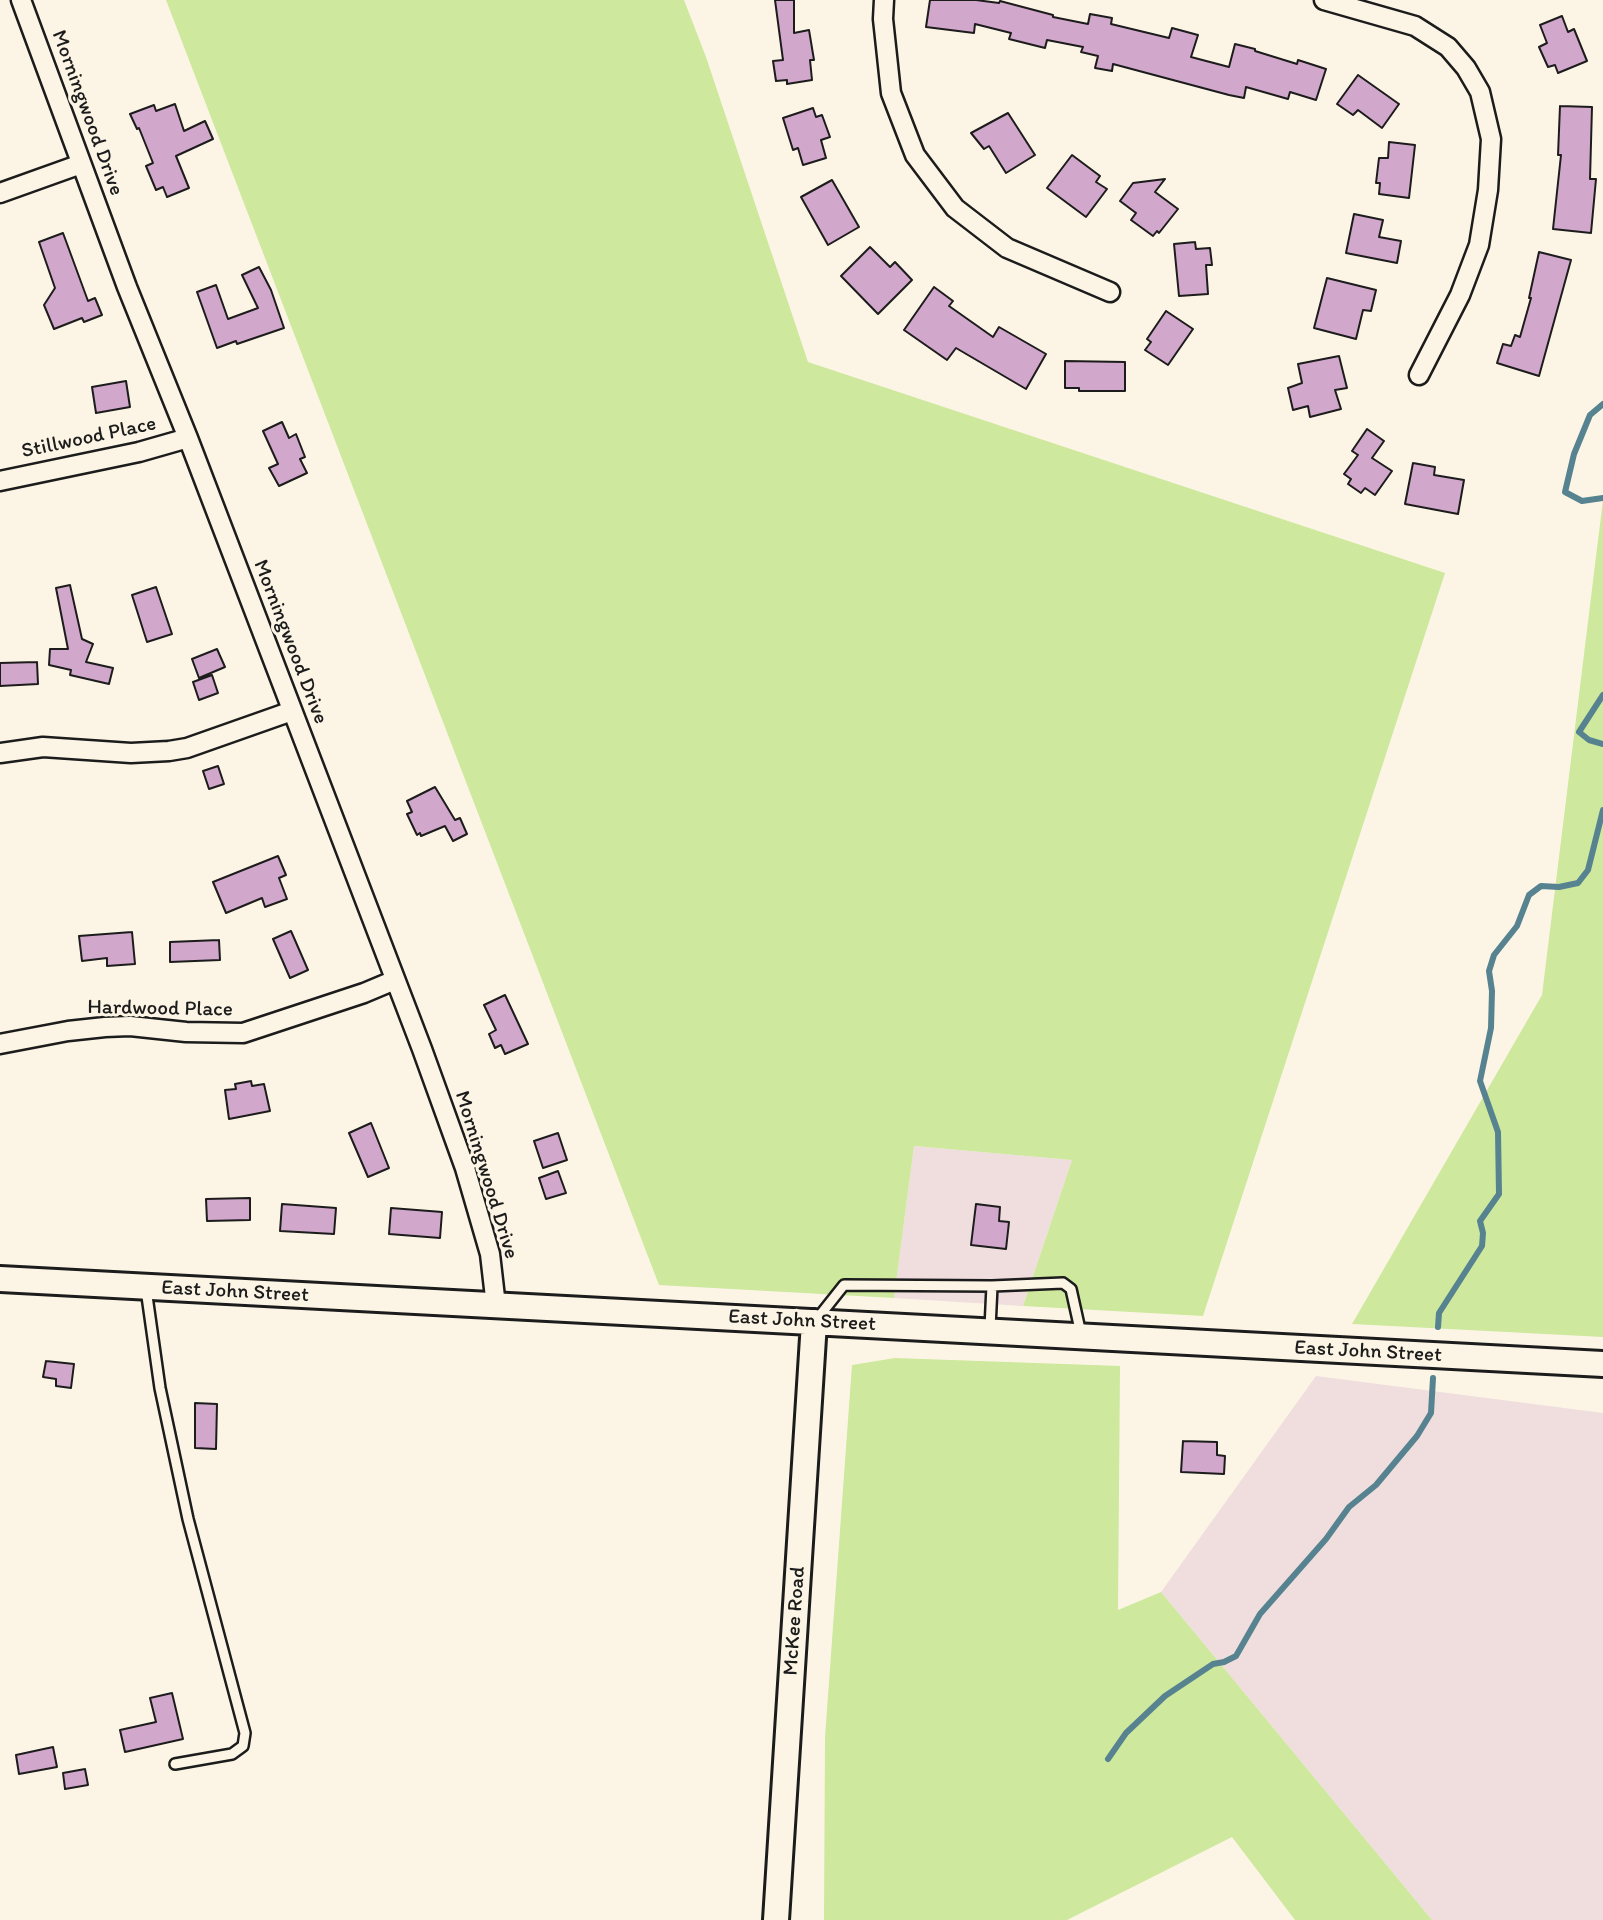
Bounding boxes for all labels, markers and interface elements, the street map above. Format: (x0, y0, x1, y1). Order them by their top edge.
street label: Morningwood Drive (45, 27, 129, 199)
street label: Stillwood Place (19, 411, 159, 465)
street label: Morningwood Drive (247, 556, 333, 728)
street label: Hardwood Place (87, 995, 233, 1023)
street label: Morningwood Drive (449, 1088, 523, 1262)
street label: East John Street (161, 1276, 309, 1308)
street label: East John Street (728, 1305, 876, 1337)
street label: East John Street (1294, 1336, 1442, 1368)
street label: McKee Road (779, 1566, 811, 1676)

